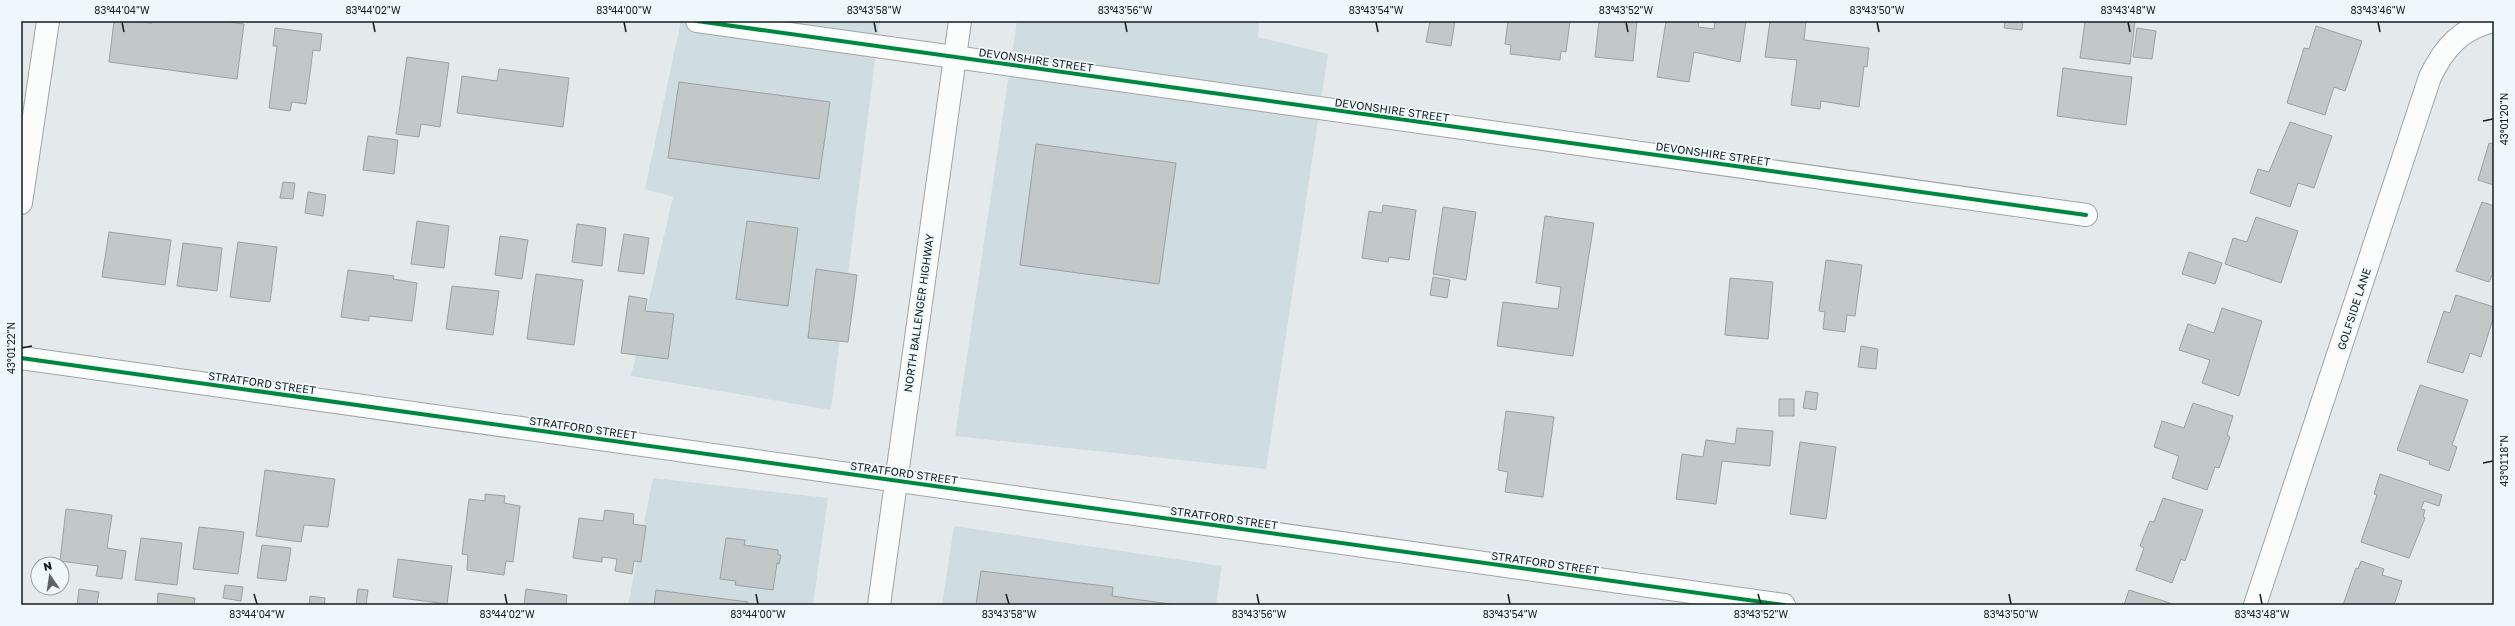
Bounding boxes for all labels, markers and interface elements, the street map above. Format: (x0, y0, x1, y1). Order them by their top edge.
text: 83°44'04"W (94, 4, 150, 16)
text: 83°44'02"W (345, 4, 401, 16)
text: 83°44'00"W (596, 4, 652, 16)
text: 83°43'58"W (847, 4, 902, 16)
text: 83°43'56"W (1098, 4, 1153, 16)
text: 83°43'54"W (1349, 4, 1404, 16)
text: 83°43'52"W (1599, 4, 1654, 16)
text: 83°43'50"W (1850, 4, 1905, 16)
text: 83°43'48"W (2101, 4, 2156, 16)
text: 83°43'46"W (2351, 4, 2406, 16)
street label: DEVONSHIRE STREET (978, 45, 1094, 74)
text: 43°01'20"N (2498, 93, 2510, 145)
street label: DEVONSHIRE STREET (1334, 95, 1450, 124)
street label: DEVONSHIRE STREET (1655, 139, 1771, 168)
street label: NORTH BALLENGER HIGHWAY (901, 233, 936, 393)
street label: GOLFSIDE LANE (2334, 266, 2373, 351)
text: 43°01'22"N (5, 322, 17, 374)
street label: STRATFORD STREET (207, 369, 317, 397)
street label: STRATFORD STREET (528, 414, 638, 442)
text: 43°01'18"N (2498, 435, 2510, 487)
street label: STRATFORD STREET (849, 459, 959, 487)
street label: STRATFORD STREET (1169, 504, 1279, 532)
street label: STRATFORD STREET (1490, 549, 1600, 577)
north arrow (30, 556, 70, 596)
text: N (42, 558, 53, 573)
text: 83°44'04"W (229, 608, 285, 620)
text: 83°44'02"W (479, 608, 535, 620)
text: 83°44'00"W (730, 608, 786, 620)
text: 83°43'58"W (982, 608, 1037, 620)
text: 83°43'56"W (1232, 608, 1287, 620)
text: 83°43'54"W (1483, 608, 1538, 620)
text: 83°43'52"W (1734, 608, 1789, 620)
text: 83°43'50"W (1984, 608, 2039, 620)
text: 83°43'48"W (2235, 608, 2290, 620)

